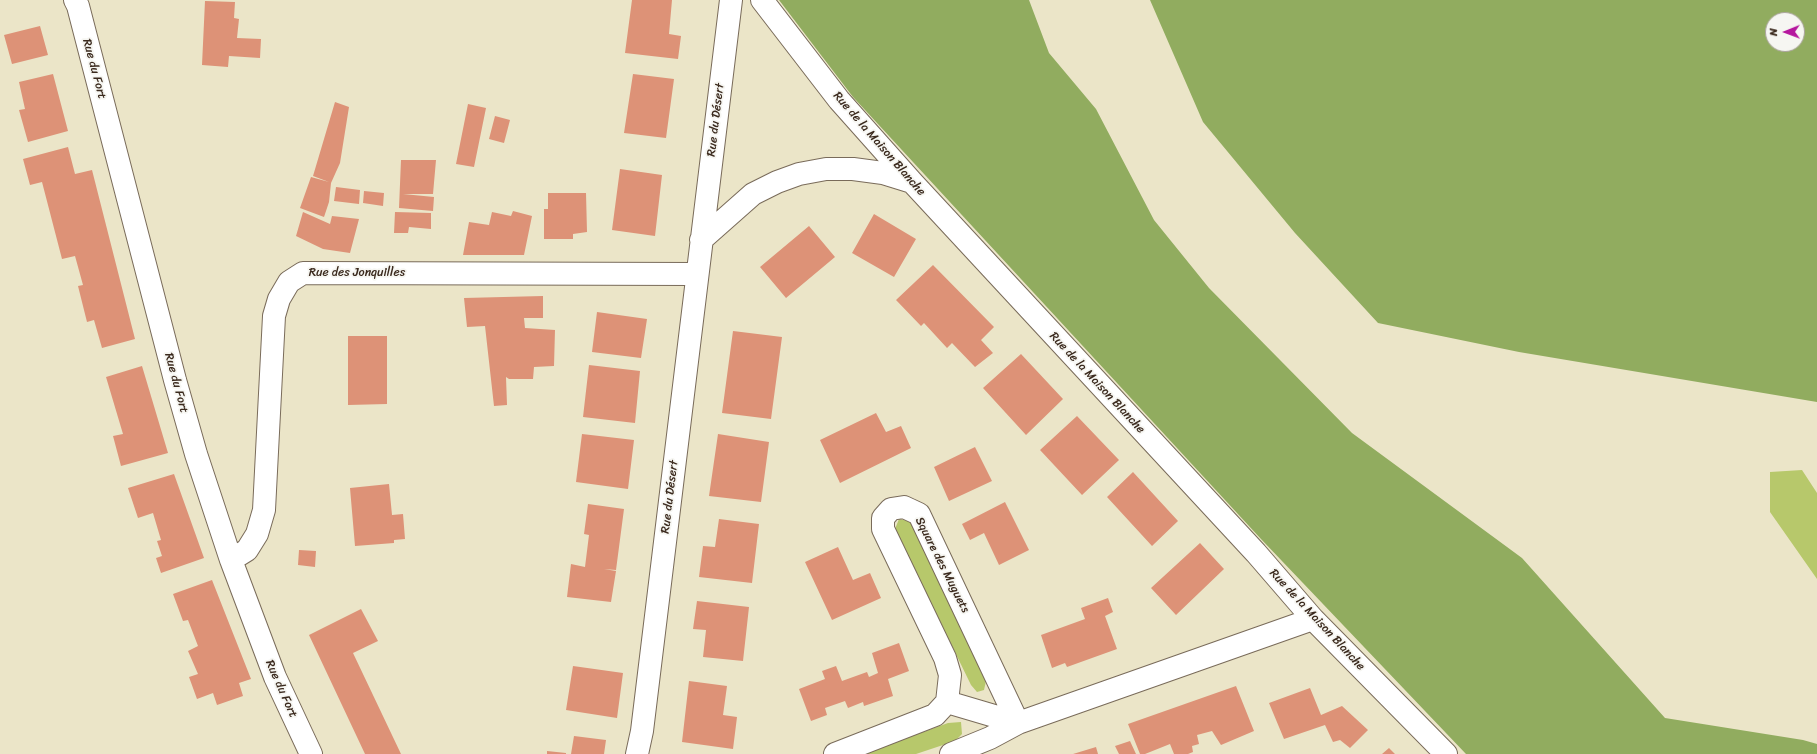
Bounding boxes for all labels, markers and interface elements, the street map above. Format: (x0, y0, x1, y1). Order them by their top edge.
north arrow (1765, 12, 1805, 52)
text: N (1764, 28, 1783, 36)
street label: Rue du Fort (79, 37, 109, 101)
street label: Rue du Désert (704, 83, 728, 157)
street label: Rue de la Maison Blanche (830, 89, 928, 199)
street label: Rue des Jonquilles (309, 266, 405, 280)
street label: Rue de la Maison Blanche (1046, 329, 1148, 437)
street label: Rue du Fort (161, 351, 191, 415)
street label: Rue du Désert (658, 460, 682, 534)
street label: Square des Muguets (912, 515, 972, 615)
street label: Rue de la Maison Blanche (1266, 566, 1368, 674)
street label: Rue du Fort (262, 658, 300, 720)

